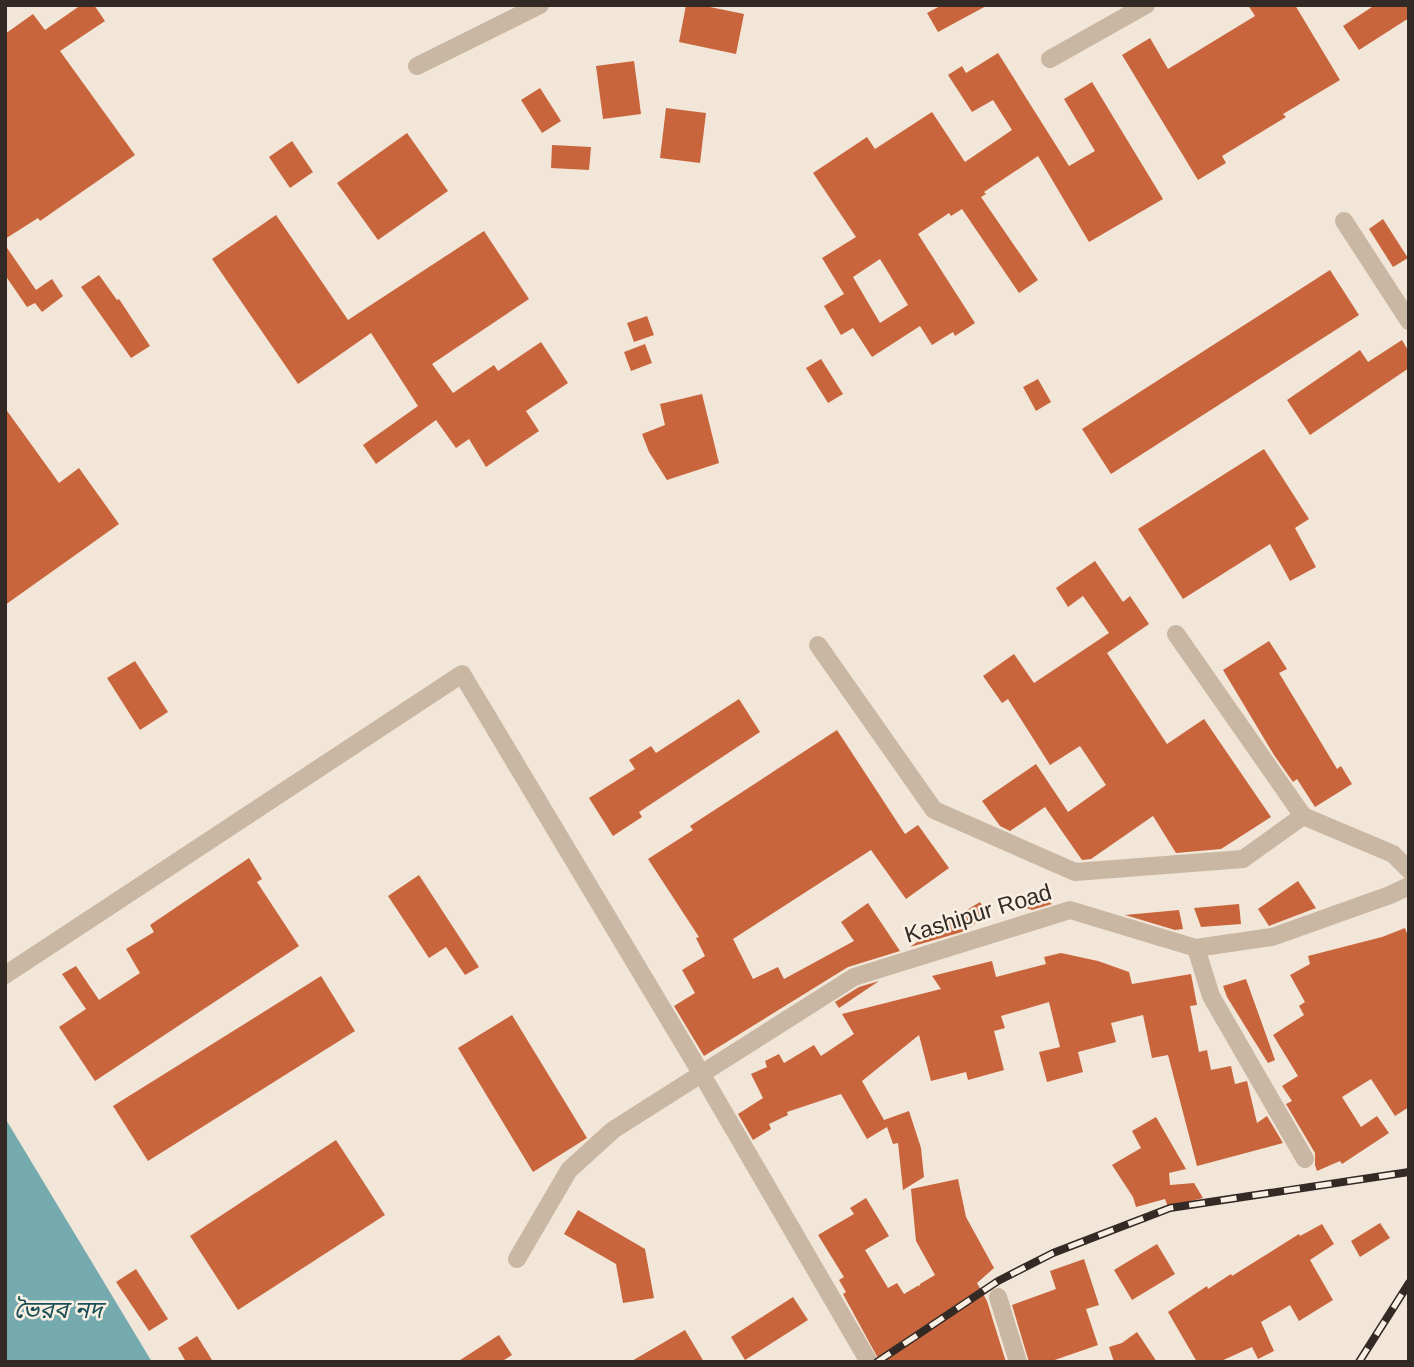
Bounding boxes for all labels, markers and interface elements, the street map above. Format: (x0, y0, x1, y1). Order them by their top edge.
street label: Kashipur Road (901, 878, 1055, 948)
water label: ভৈরব নদ (14, 1296, 107, 1323)

